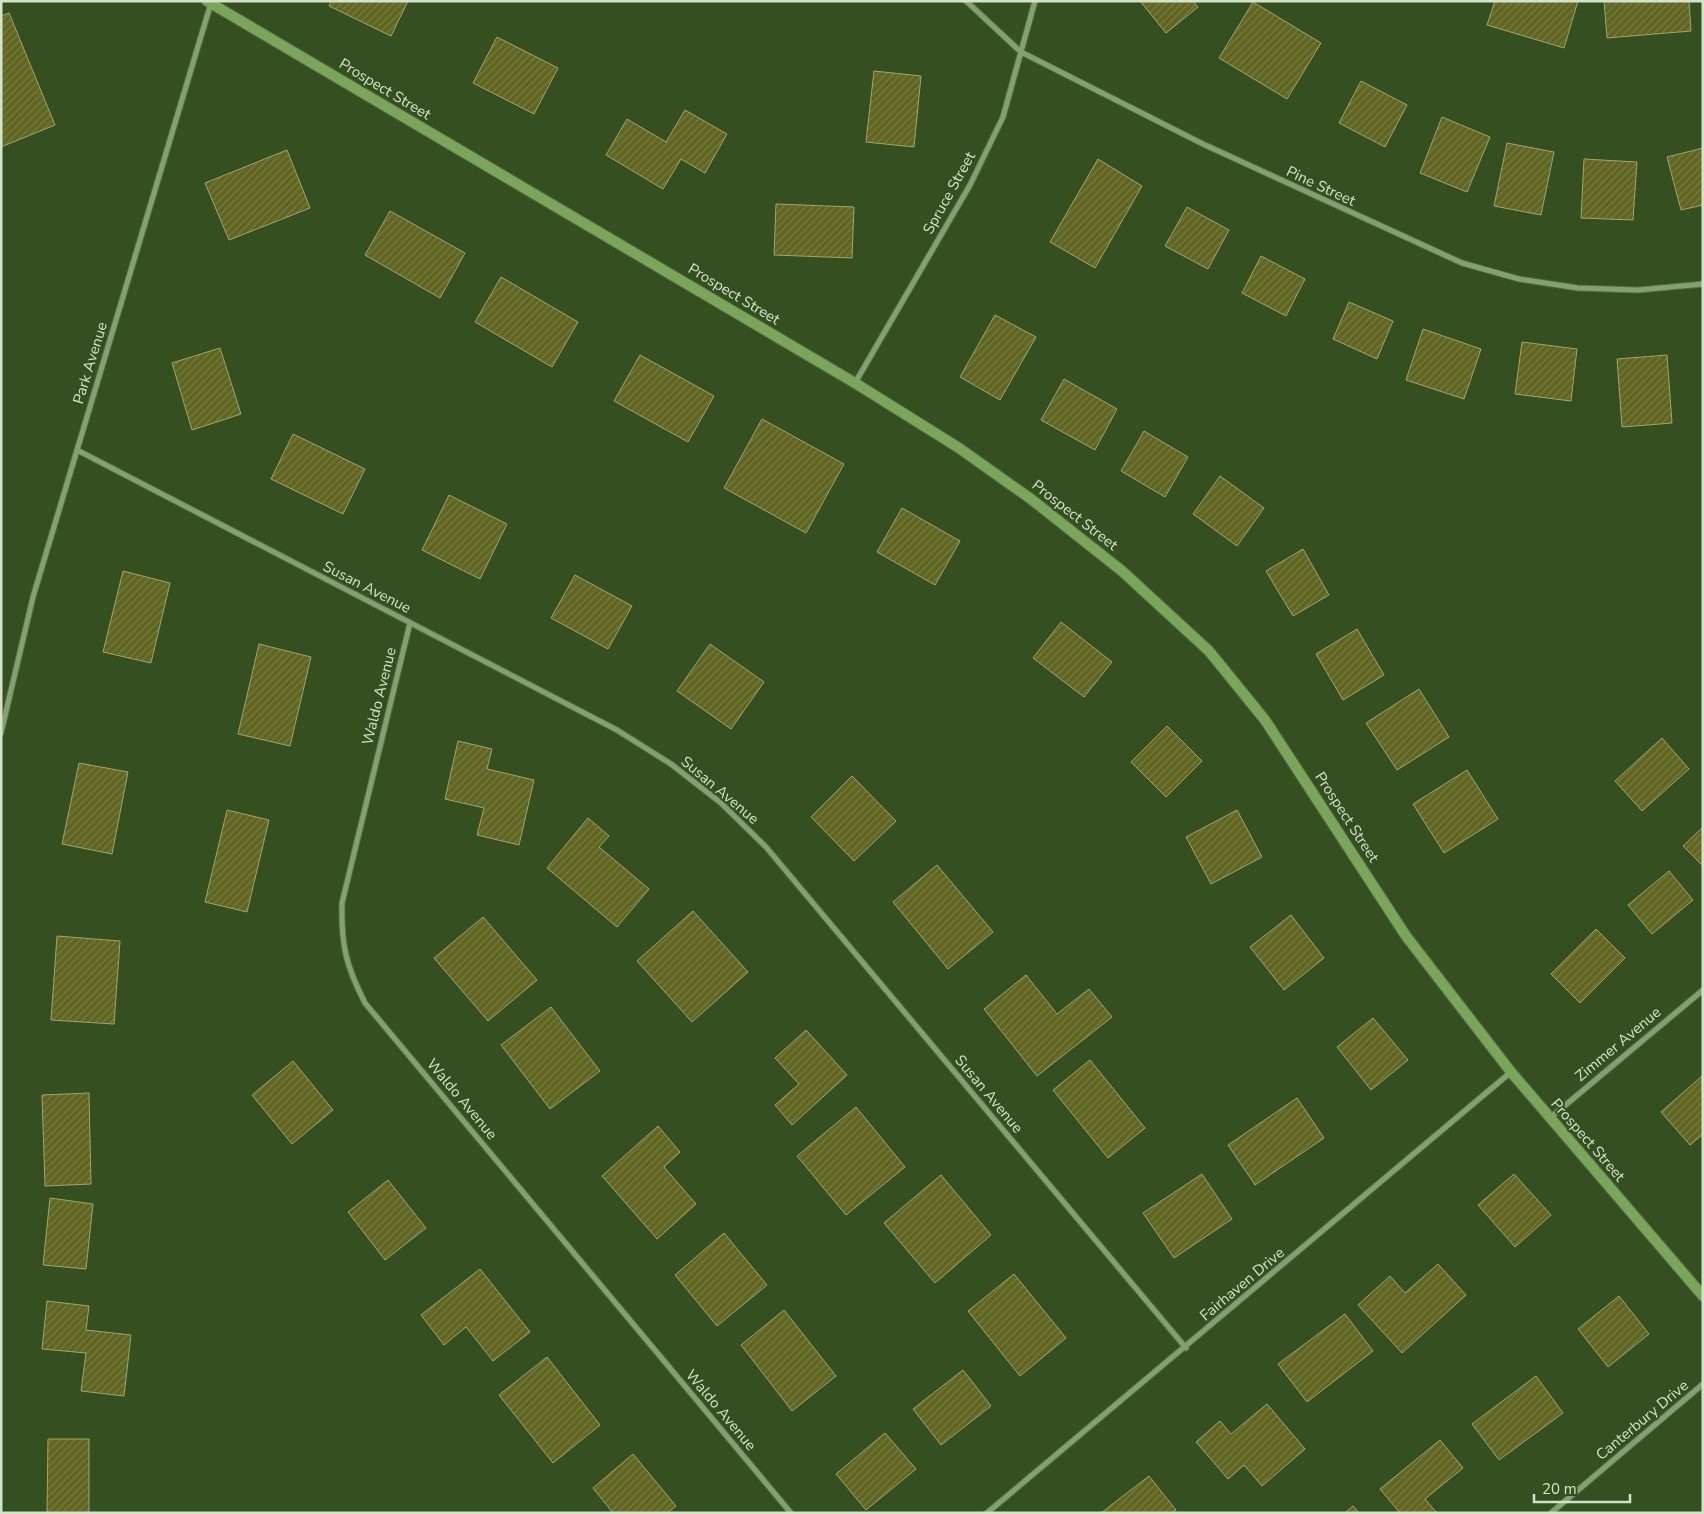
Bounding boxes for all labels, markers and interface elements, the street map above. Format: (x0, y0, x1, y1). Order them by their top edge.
street label: Prospect Street (335, 54, 435, 125)
street label: Spruce Street (918, 148, 980, 238)
street label: Pine Street (1283, 161, 1360, 211)
street label: Prospect Street (684, 259, 784, 330)
street label: Park Avenue (68, 319, 112, 406)
street label: Prospect Street (1028, 475, 1123, 555)
street label: Susan Avenue (320, 556, 414, 618)
street label: Waldo Avenue (357, 645, 401, 747)
street label: Susan Avenue (677, 751, 763, 829)
street label: Prospect Street (1310, 768, 1384, 867)
street label: Zimmer Avenue (1571, 1002, 1665, 1086)
street label: Susan Avenue (950, 1051, 1028, 1137)
street label: Waldo Avenue (422, 1054, 502, 1144)
street label: Prospect Street (1546, 1094, 1630, 1186)
street label: Fairhaven Drive (1195, 1243, 1289, 1325)
street label: Waldo Avenue (681, 1365, 761, 1455)
street label: Canterbury Drive (1592, 1375, 1692, 1465)
scale bar (1534, 1472, 1630, 1504)
text: 20 m (1542, 1479, 1577, 1499)

